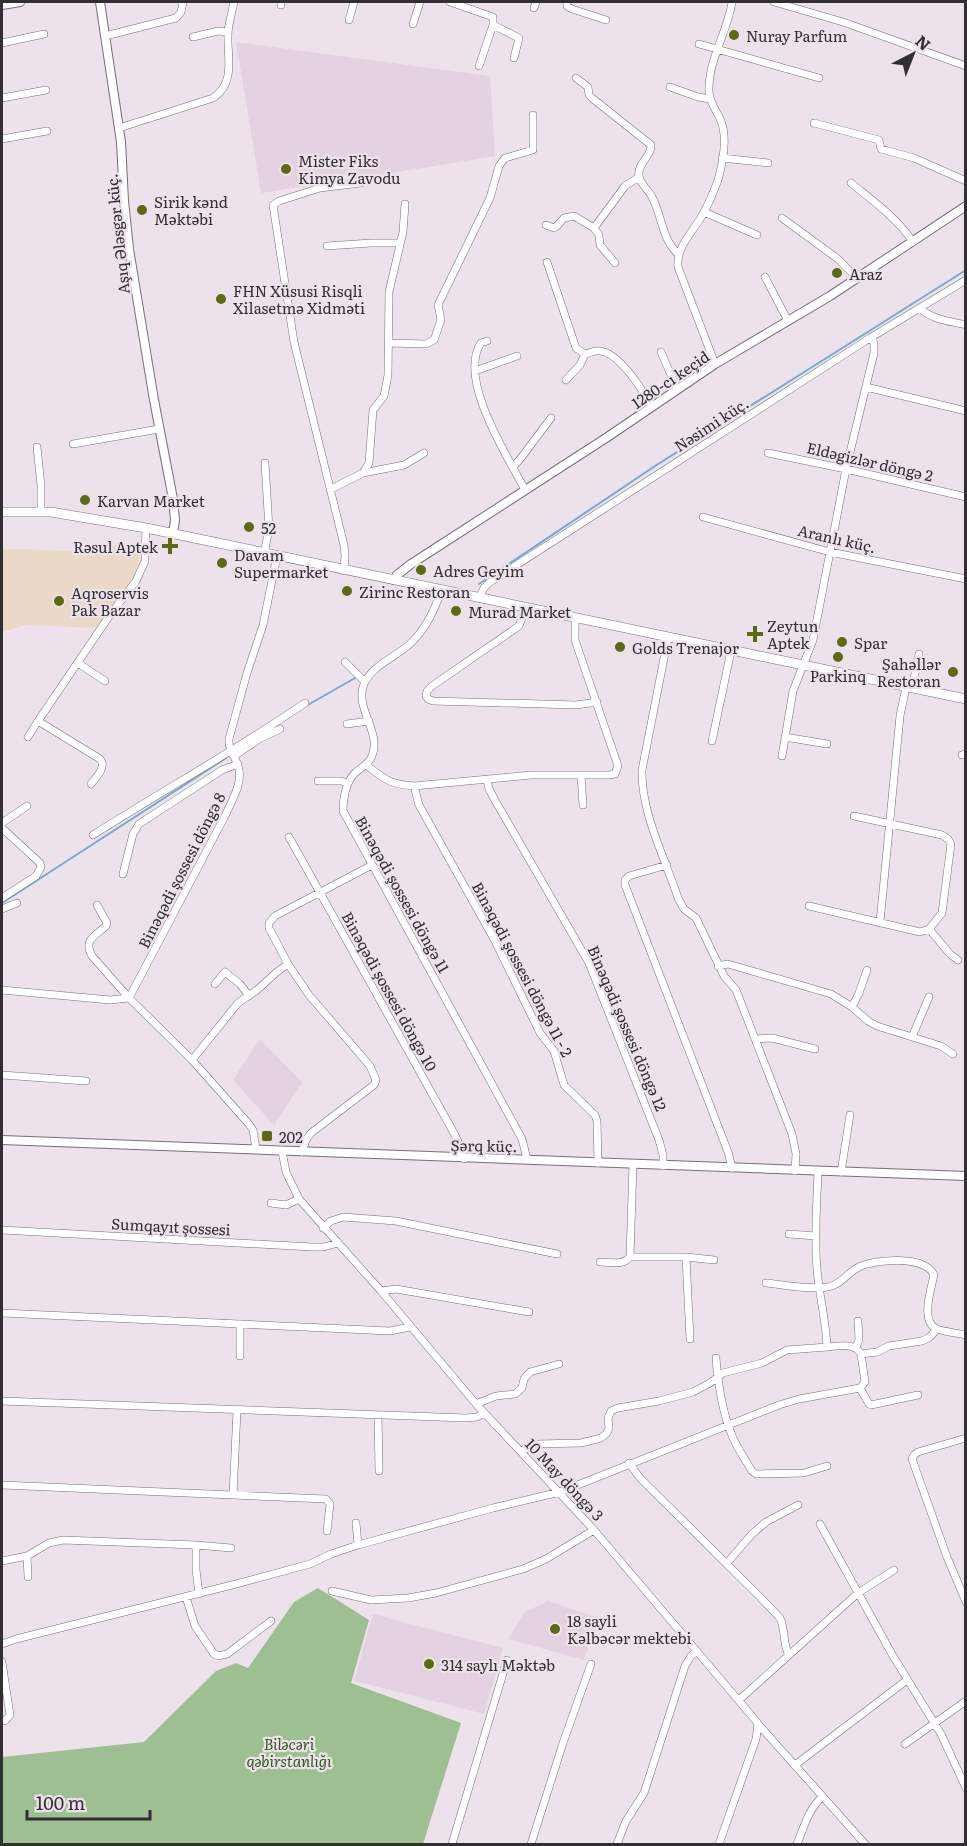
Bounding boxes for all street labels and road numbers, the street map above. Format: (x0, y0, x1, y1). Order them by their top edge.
street label: Aşıq Ələsgər küç. (99, 173, 135, 295)
street label: 1280-cı keçid (626, 344, 714, 414)
street label: Nəsimi küç. (669, 391, 753, 457)
street label: Eldəgizlər döngə 2 (805, 435, 936, 487)
street label: Aranlı küç. (796, 518, 878, 558)
street label: Binəqədi şossesi döngə 8 (132, 788, 230, 952)
street label: Binəqədi şossesi döngə 11 (350, 811, 456, 977)
street label: Binəqədi şossesi döngə 11 - 2 (467, 877, 579, 1061)
street label: Binəqədi şossesi döngə 10 (337, 907, 444, 1075)
street label: Binəqədi şossesi döngə 12 (583, 942, 674, 1115)
street label: Şərq küç. (450, 1133, 518, 1157)
street label: Sumqayıt şossesi (111, 1211, 231, 1241)
street label: 10 May döngə 3 (520, 1432, 610, 1526)

